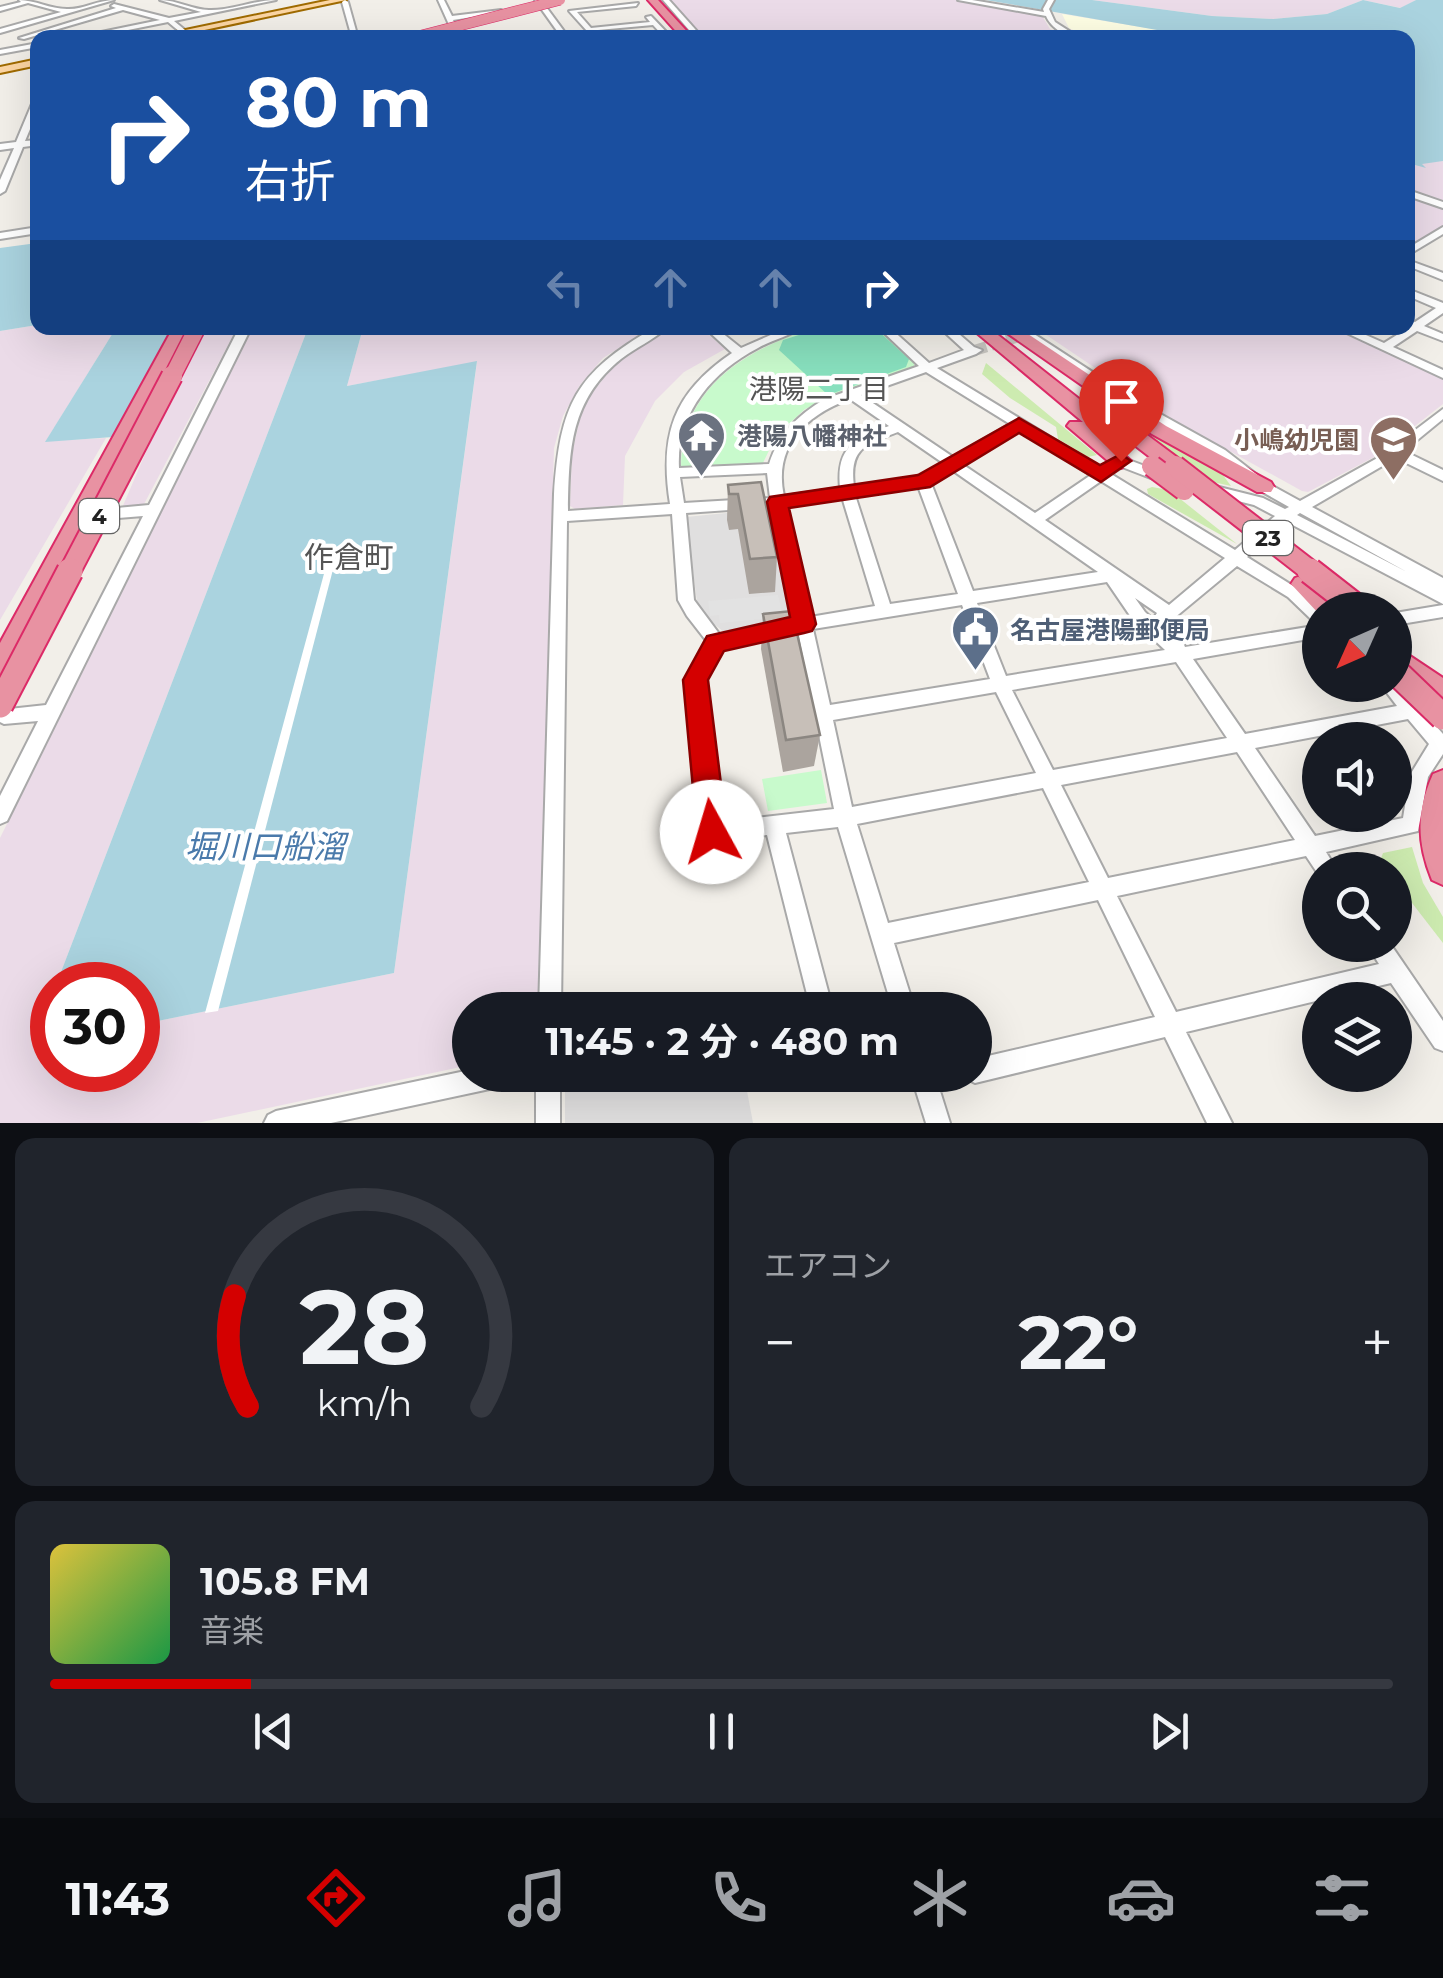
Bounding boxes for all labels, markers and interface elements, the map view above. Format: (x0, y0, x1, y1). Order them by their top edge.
text: 80 m (245, 59, 432, 145)
icon: right (80, 70, 210, 200)
text: 右折 (245, 153, 335, 208)
icon: left (538, 260, 593, 315)
icon: ahead (643, 260, 698, 315)
icon: ahead (748, 260, 803, 315)
icon: right (853, 260, 908, 315)
pin (1079, 359, 1164, 462)
district label: 港陽二丁目 (749, 372, 889, 406)
icon: arrive (1094, 374, 1149, 429)
temple icon: 港陽八幡神社 (676, 410, 728, 478)
school or university icon: 小嶋幼児園 (1368, 414, 1420, 482)
place label: 港陽八幡神社 (737, 421, 887, 451)
place label: 小嶋幼児園 (1234, 425, 1359, 455)
road number: 4 (79, 499, 119, 533)
road number: 23 (1243, 521, 1293, 555)
district label: 作倉町 (304, 539, 394, 576)
north arrow (1302, 592, 1412, 702)
map controls (1302, 592, 1412, 1092)
public building icon: 名古屋港陽郵便局 (949, 604, 1001, 672)
place label: 名古屋港陽郵便局 (1010, 615, 1210, 645)
button: sound (1302, 722, 1412, 832)
position arrow (660, 780, 764, 884)
water label: 堀川口船溜 (185, 827, 350, 866)
button: search (1302, 852, 1412, 962)
speed limit sign: 30 (30, 962, 160, 1092)
button: layers (1302, 982, 1412, 1092)
text: 11:45 · 2 分 · 480 m (545, 1018, 899, 1065)
text: エアコン (764, 1246, 892, 1285)
text: 28 (299, 1263, 430, 1390)
text: 22° (1019, 1296, 1138, 1388)
text: − (764, 1309, 796, 1376)
text: + (1361, 1309, 1393, 1376)
text: km/h (317, 1381, 412, 1425)
text: 105.8 FM (200, 1558, 370, 1605)
text: 音楽 (200, 1611, 264, 1650)
icon: previous (246, 1704, 301, 1759)
icon: pause (694, 1704, 749, 1759)
icon: next (1142, 1704, 1197, 1759)
icon: directions (301, 1863, 371, 1933)
icon: music (502, 1863, 572, 1933)
icon: phone (704, 1863, 774, 1933)
icon: climate (905, 1863, 975, 1933)
icon: car (1106, 1863, 1176, 1933)
icon: filters (1307, 1863, 1377, 1933)
text: 11:43 (66, 1871, 170, 1926)

